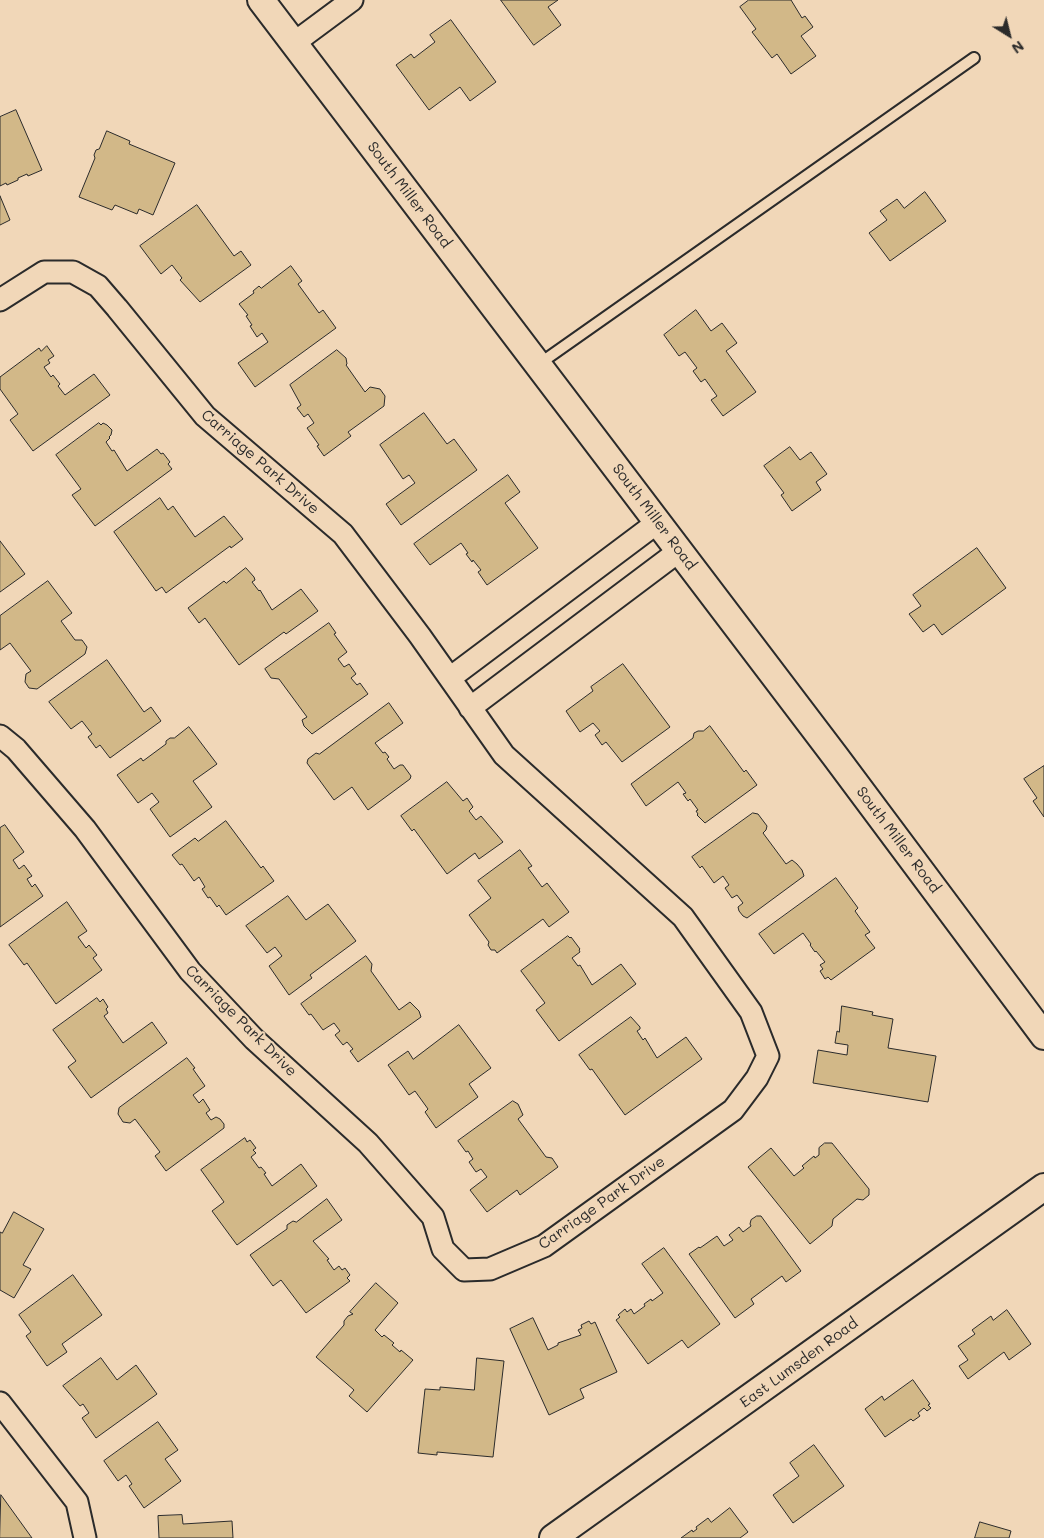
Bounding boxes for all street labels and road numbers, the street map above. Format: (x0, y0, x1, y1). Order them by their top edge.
street label: South Miller Road (363, 138, 455, 252)
street label: Carriage Park Drive (197, 406, 323, 518)
street label: South Miller Road (608, 460, 700, 574)
street label: South Miller Road (852, 783, 944, 897)
street label: Carriage Park Drive (182, 962, 300, 1080)
street label: Carriage Park Drive (535, 1153, 669, 1253)
street label: East Lumsden Road (737, 1314, 861, 1412)

